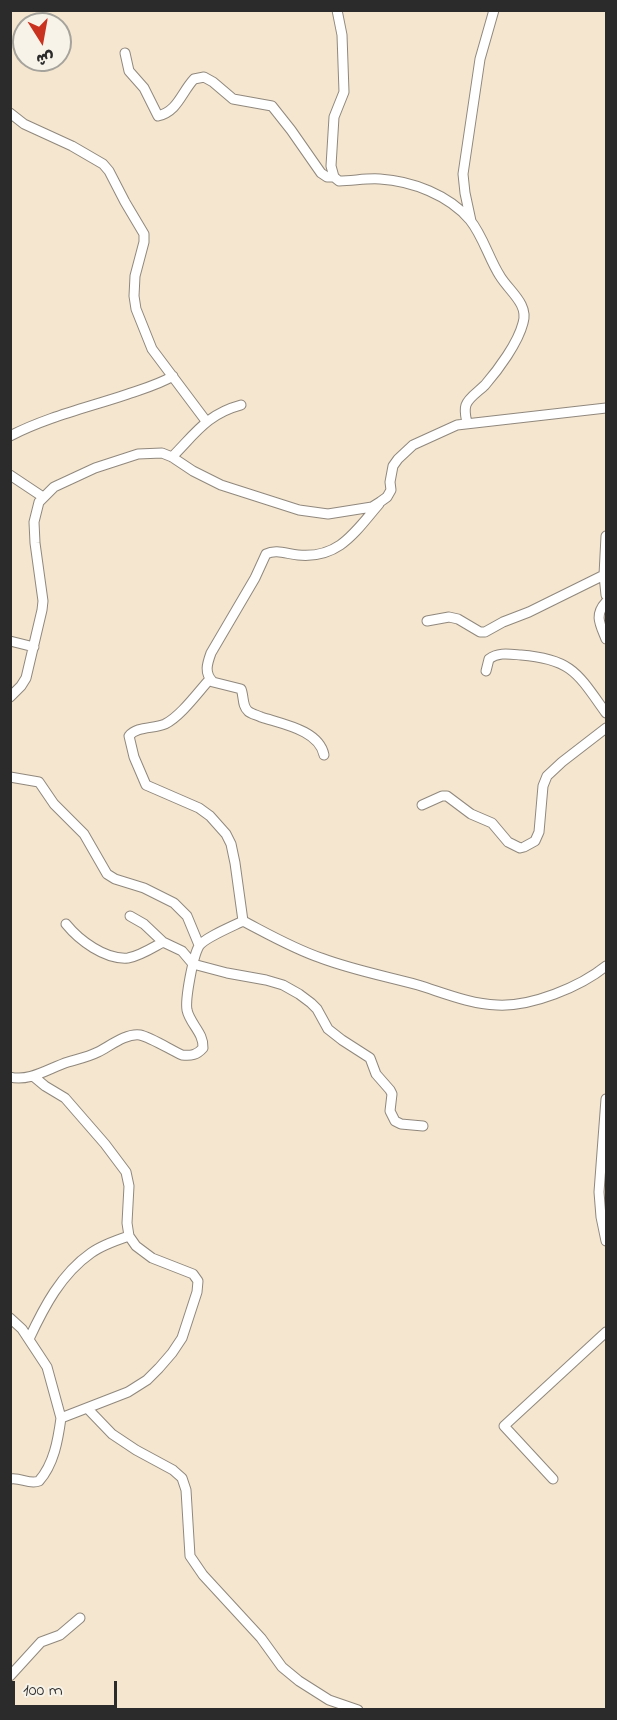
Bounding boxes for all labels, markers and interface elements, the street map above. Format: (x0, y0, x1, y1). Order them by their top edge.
north arrow (12, 12, 72, 72)
text: ش (34, 44, 56, 71)
scale bar (15, 1669, 120, 1707)
text: 100 m (23, 1678, 63, 1704)

